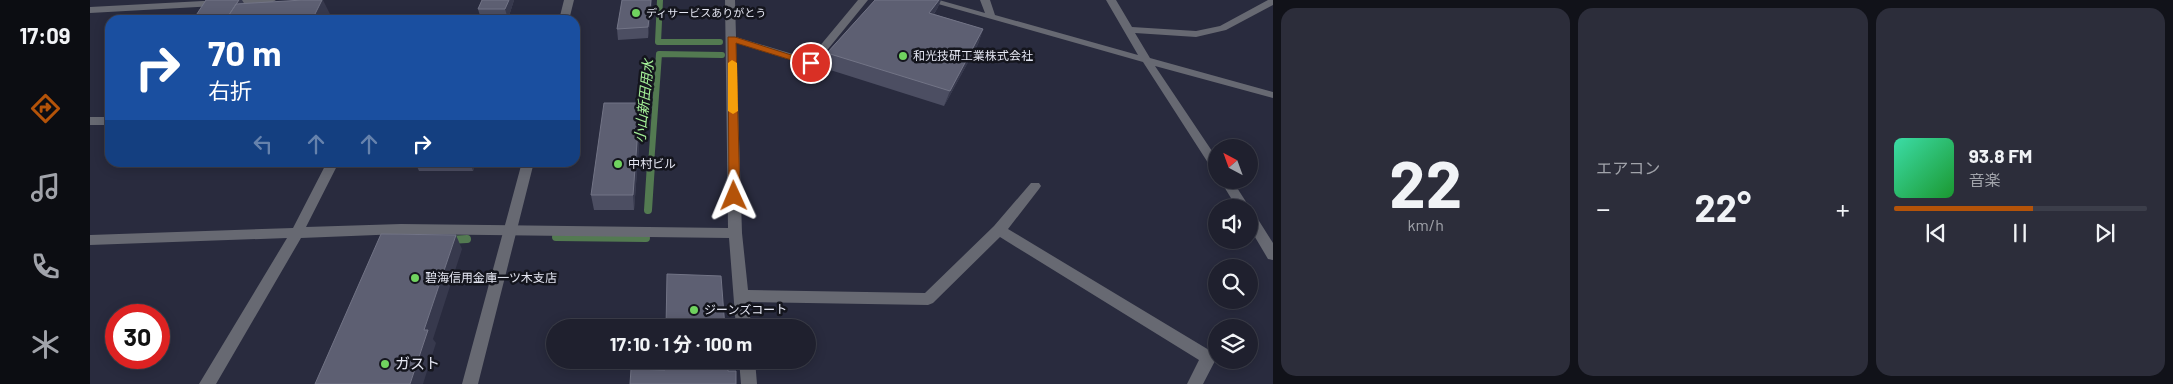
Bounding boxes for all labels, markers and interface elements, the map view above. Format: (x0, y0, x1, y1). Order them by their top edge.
place label: ディサービスありがとう (646, 6, 766, 19)
marker: ディサービスありがとう (630, 7, 642, 19)
text: 17:09 (20, 22, 70, 48)
text: 70 m (208, 31, 282, 73)
icon: right (125, 35, 190, 100)
pin (790, 42, 832, 84)
place label: 和光技研工業株式会社 (913, 48, 1033, 62)
icon: arrive (797, 49, 825, 77)
marker: 和光技研工業株式会社 (897, 50, 909, 62)
water label: 小山新田用水 (631, 56, 657, 144)
text: 右折 (208, 77, 252, 103)
icon: directions (28, 91, 63, 126)
icon: left (249, 130, 277, 158)
icon: ahead (302, 130, 330, 158)
icon: ahead (355, 130, 383, 158)
icon: right (408, 130, 436, 158)
north arrow (1208, 139, 1258, 189)
map controls (1208, 139, 1258, 369)
text: 22 (1389, 143, 1462, 221)
text: 93.8 FM (1969, 144, 2032, 167)
place label: 中村ビル (628, 156, 676, 170)
marker: 中村ビル (612, 158, 624, 170)
text: エアコン (1596, 158, 1660, 177)
position arrow (707, 169, 759, 221)
icon: music (28, 170, 63, 205)
text: 音楽 (1969, 170, 2001, 189)
text: 22° (1695, 184, 1751, 230)
text: − (1596, 191, 1610, 225)
text: + (1836, 191, 1850, 225)
button: sound (1208, 199, 1258, 249)
text: km/h (1408, 215, 1444, 234)
icon: previous (1922, 219, 1950, 247)
icon: pause (2006, 219, 2034, 247)
icon: next (2091, 219, 2119, 247)
icon: phone (28, 249, 63, 284)
button: search (1208, 259, 1258, 309)
place label: 碧海信用金庫一ツ木支店 (425, 270, 557, 284)
marker: 碧海信用金庫一ツ木支店 (409, 272, 421, 284)
place label: ジーンズコート (704, 302, 787, 316)
speed limit sign: 30 (105, 304, 170, 369)
marker: ジーンズコート (688, 304, 700, 316)
button: layers (1208, 319, 1258, 369)
icon: climate (28, 327, 63, 362)
text: 17:10 · 1 分 · 100 m (610, 332, 752, 355)
place label: ガスト (395, 354, 440, 372)
marker: ガスト (379, 358, 391, 370)

